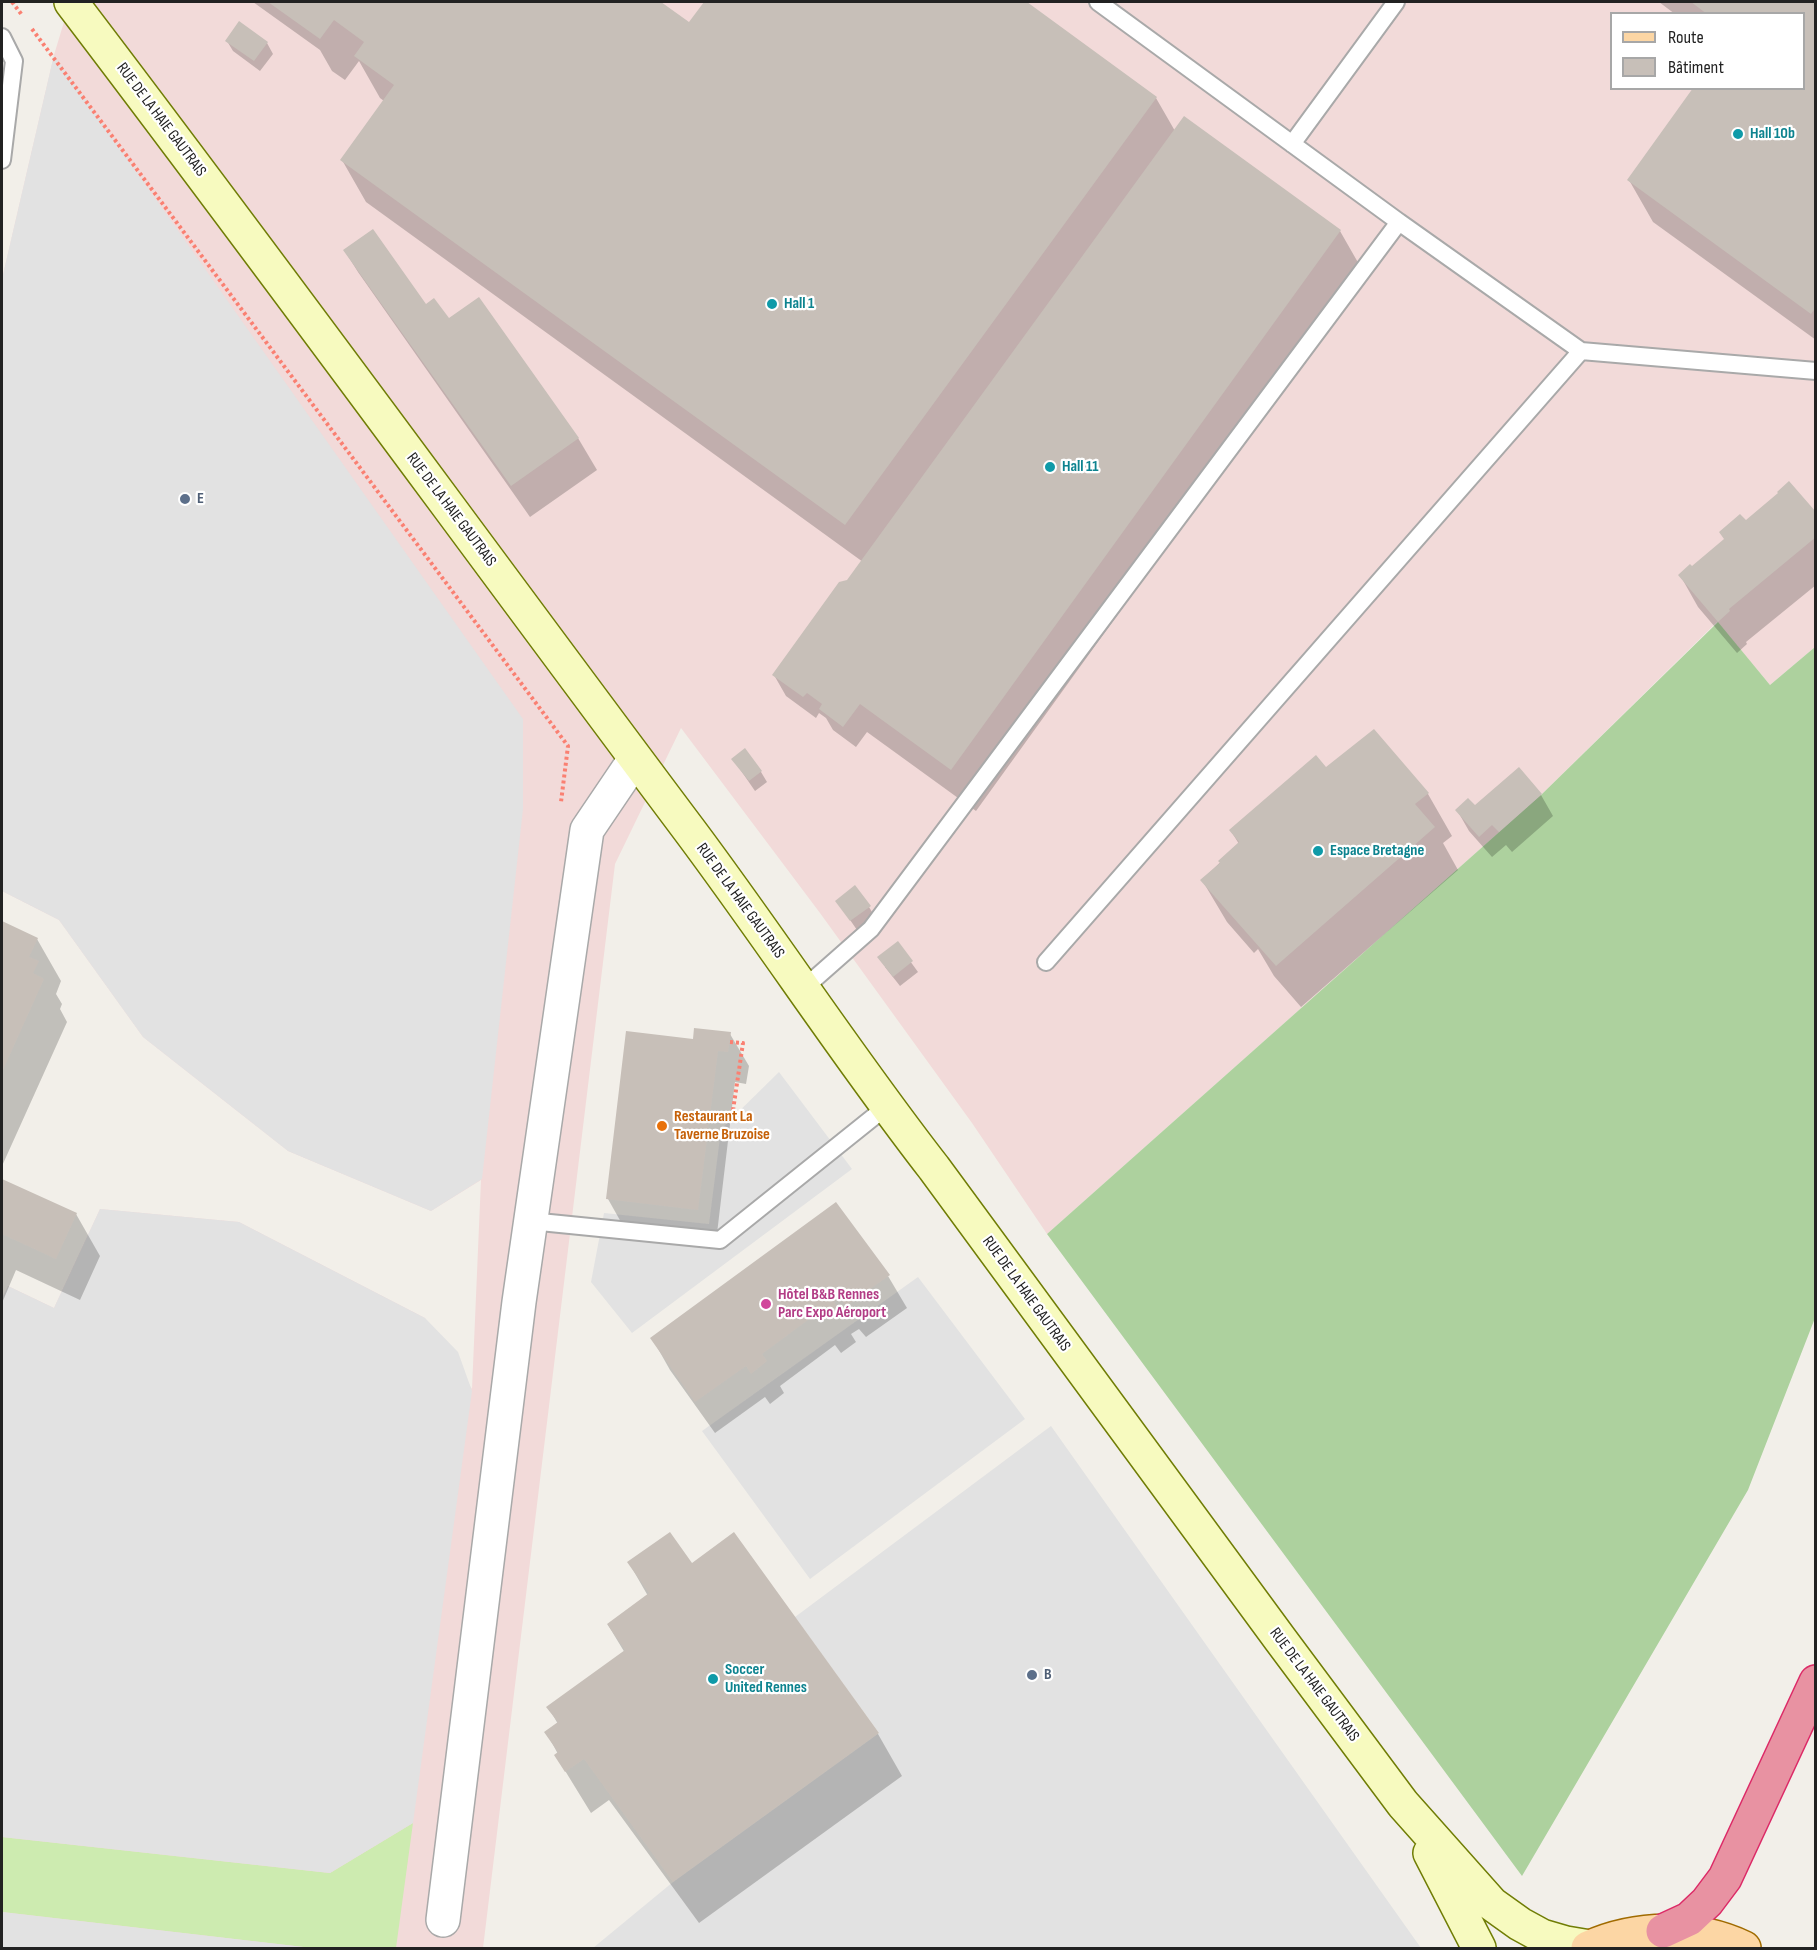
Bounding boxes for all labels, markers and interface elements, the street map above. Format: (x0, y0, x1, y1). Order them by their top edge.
legend (1610, 12, 1805, 90)
text: Route (1668, 27, 1704, 48)
text: Bâtiment (1668, 57, 1724, 78)
street label: RUE DE LA HAIE GAUTRAIS (112, 59, 210, 181)
place label: Hall 10b (1750, 124, 1795, 144)
marker: Hall 10b (1731, 127, 1745, 141)
place label: Hall 1 (784, 294, 814, 314)
marker: Hall 1 (765, 297, 779, 311)
street label: RUE DE LA HAIE GAUTRAIS (402, 449, 500, 571)
place label: Hall 11 (1062, 457, 1099, 477)
marker: Hall 11 (1043, 460, 1057, 474)
place label: E (197, 489, 204, 509)
marker: E (178, 492, 192, 506)
street label: RUE DE LA HAIE GAUTRAIS (692, 840, 788, 962)
place label: Espace Bretagne (1330, 841, 1424, 861)
marker: Espace Bretagne (1311, 844, 1325, 858)
place label: Restaurant La Taverne Bruzoise (674, 1107, 770, 1145)
marker: Restaurant La Taverne Bruzoise (655, 1119, 669, 1133)
street label: RUE DE LA HAIE GAUTRAIS (978, 1233, 1074, 1355)
place label: Hôtel B&B Rennes Parc Expo Aéroport (778, 1285, 886, 1323)
marker: Hôtel B&B Rennes Parc Expo Aéroport (759, 1297, 773, 1311)
street label: RUE DE LA HAIE GAUTRAIS (1265, 1624, 1363, 1746)
place label: Soccer United Rennes (725, 1660, 807, 1698)
place label: B (1044, 1665, 1052, 1685)
marker: B (1025, 1668, 1039, 1682)
marker: Soccer United Rennes (706, 1672, 720, 1686)

